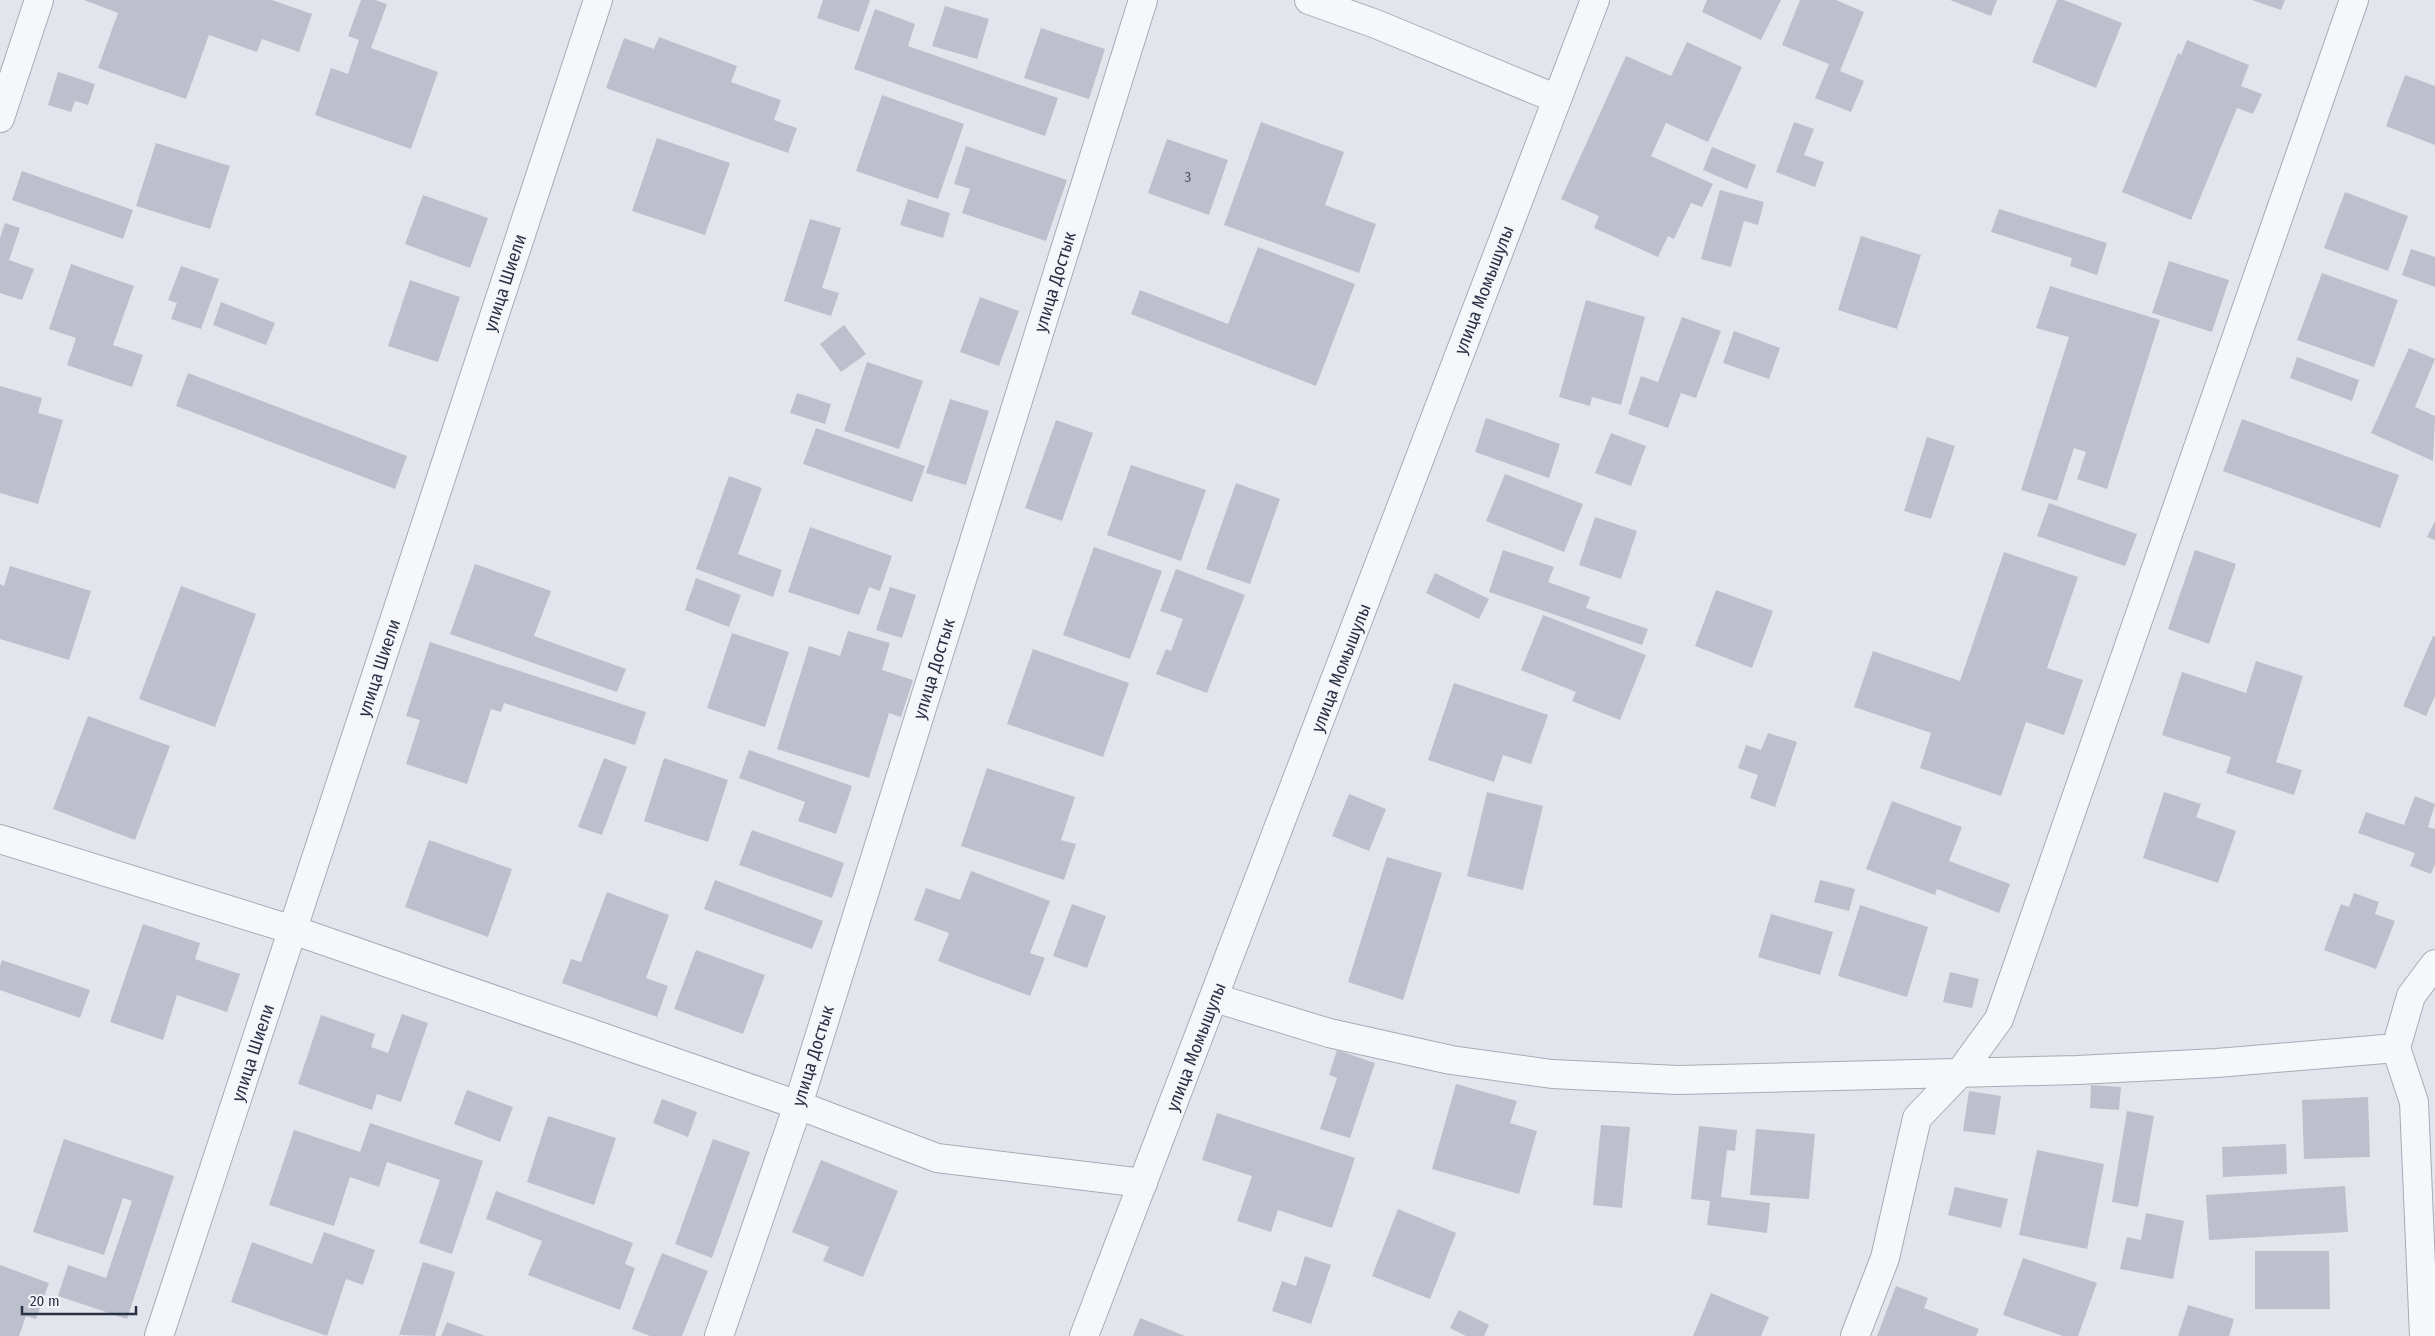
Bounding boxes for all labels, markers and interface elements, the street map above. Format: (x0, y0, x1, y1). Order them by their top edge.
house number: 3 (1185, 168, 1192, 186)
street label: улица Момышулы (1449, 222, 1519, 358)
street label: улица Достык (1029, 228, 1081, 335)
street label: улица Шиели (479, 231, 531, 335)
street label: улица Момышулы (1306, 600, 1376, 736)
street label: улица Достык (908, 615, 960, 722)
street label: улица Шиели (353, 616, 405, 720)
street label: улица Момышулы (1161, 979, 1231, 1115)
street label: улица Шиели (227, 1001, 279, 1105)
street label: улица Достык (787, 1002, 839, 1109)
scale bar (22, 1284, 136, 1316)
text: 20 m (30, 1292, 60, 1310)

